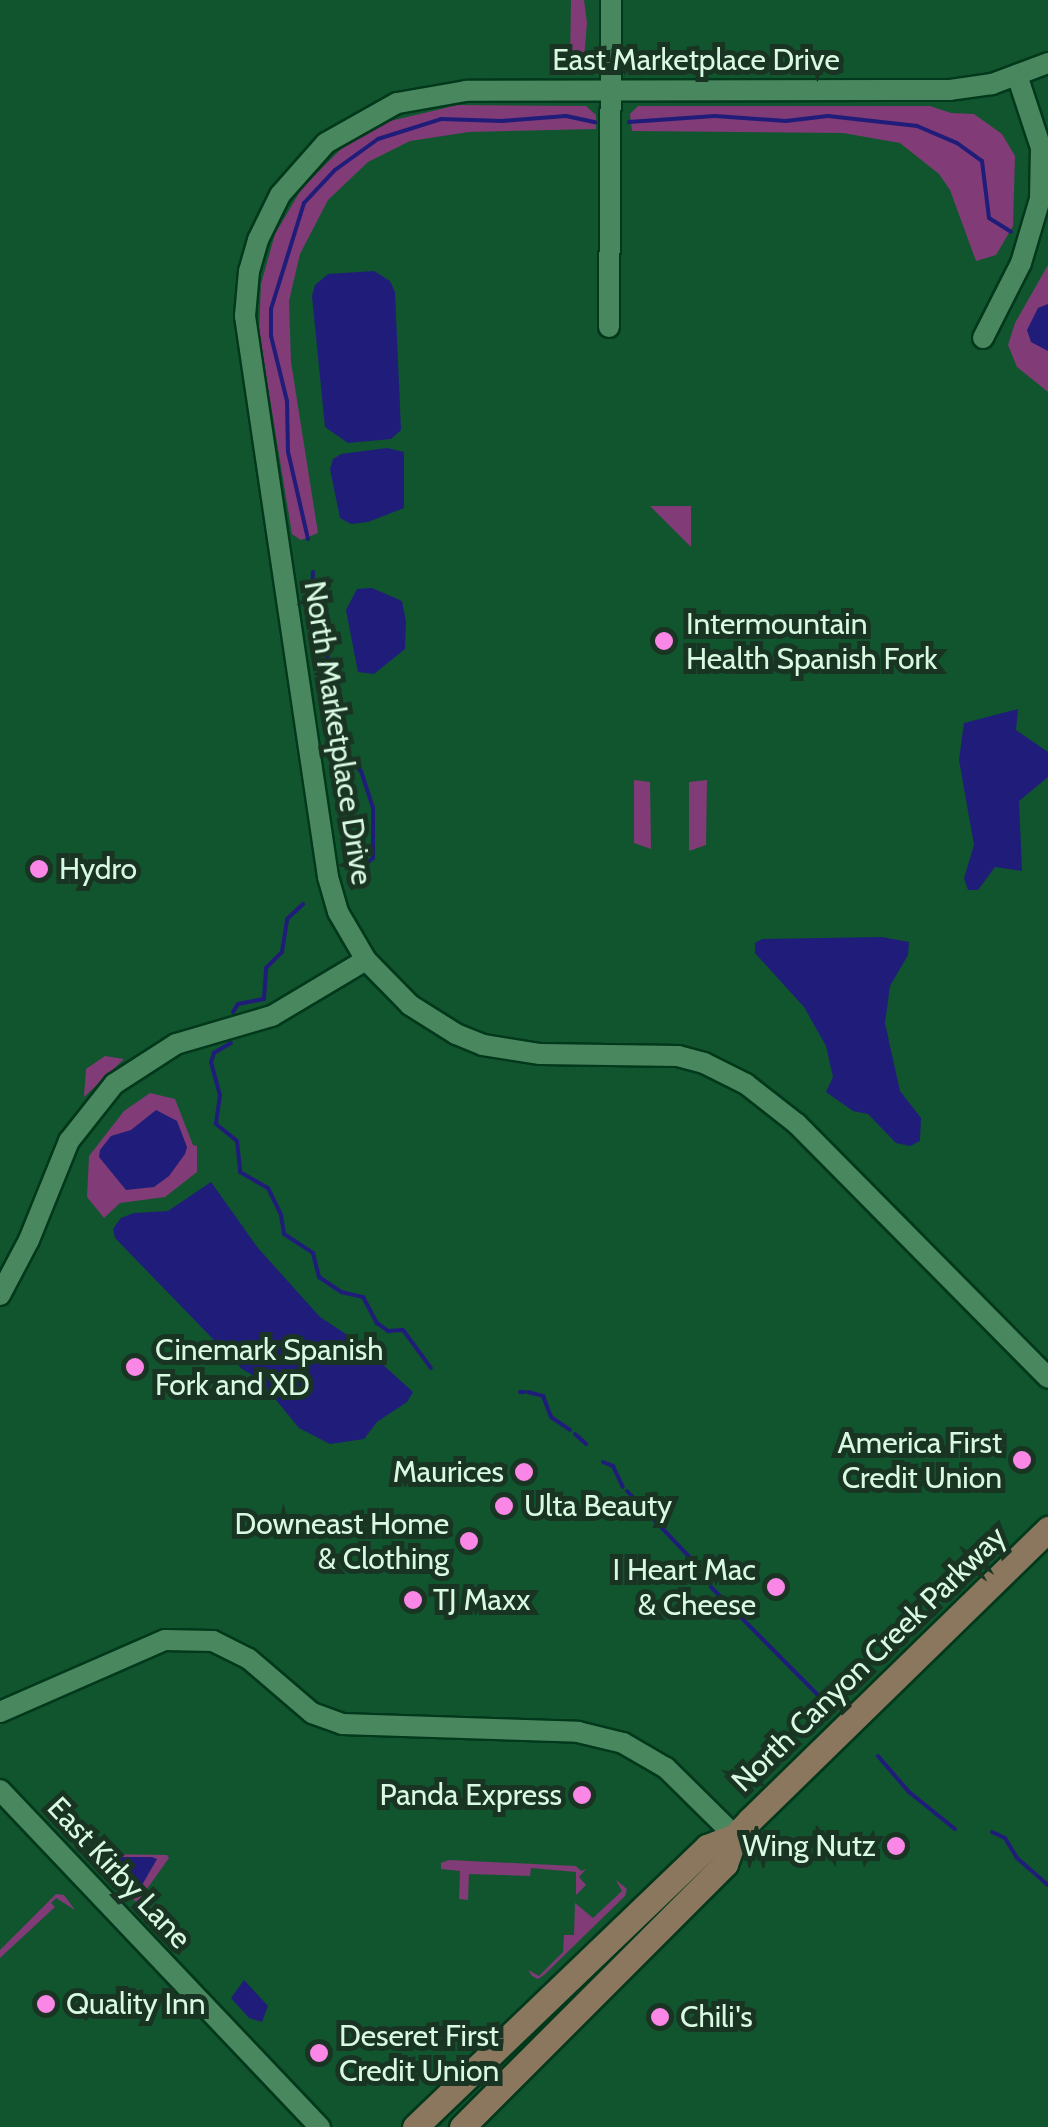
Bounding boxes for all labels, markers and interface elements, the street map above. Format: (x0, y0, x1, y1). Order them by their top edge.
street label: East Marketplace Drive (552, 42, 840, 78)
street label: North Marketplace Drive (296, 579, 380, 887)
place label: Intermountain Health Spanish Fork (686, 606, 937, 676)
marker: Intermountain Health Spanish Fork (651, 628, 677, 654)
place label: Hydro (59, 851, 137, 887)
marker: Hydro (28, 858, 50, 880)
place label: Cinemark Spanish Fork and XD (155, 1332, 384, 1402)
marker: Cinemark Spanish Fork and XD (124, 1356, 146, 1378)
place label: America First Credit Union (837, 1425, 1002, 1496)
marker: America First Credit Union (1011, 1449, 1033, 1471)
place label: Maurices (393, 1454, 504, 1490)
marker: Maurices (513, 1461, 535, 1483)
place label: Ulta Beauty (524, 1488, 672, 1524)
marker: Ulta Beauty (493, 1495, 515, 1517)
place label: Downeast Home & Clothing (235, 1506, 449, 1576)
street label: North Canyon Creek Parkway (725, 1519, 1013, 1799)
marker: Downeast Home & Clothing (458, 1530, 480, 1552)
place label: I Heart Mac & Cheese (613, 1552, 756, 1622)
marker: I Heart Mac & Cheese (765, 1576, 787, 1598)
place label: TJ Maxx (433, 1582, 530, 1618)
marker: TJ Maxx (402, 1589, 424, 1611)
place label: Panda Express (379, 1777, 562, 1813)
marker: Panda Express (571, 1784, 593, 1806)
street label: East Kirby Lane (40, 1790, 198, 1956)
place label: Wing Nutz (742, 1828, 876, 1864)
marker: Wing Nutz (885, 1835, 907, 1857)
place label: Quality Inn (66, 1986, 205, 2022)
marker: Quality Inn (35, 1993, 57, 2015)
place label: Chili's (680, 1999, 753, 2035)
marker: Chili's (649, 2006, 671, 2028)
place label: Deseret First Credit Union (339, 2018, 499, 2088)
marker: Deseret First Credit Union (308, 2042, 330, 2064)

